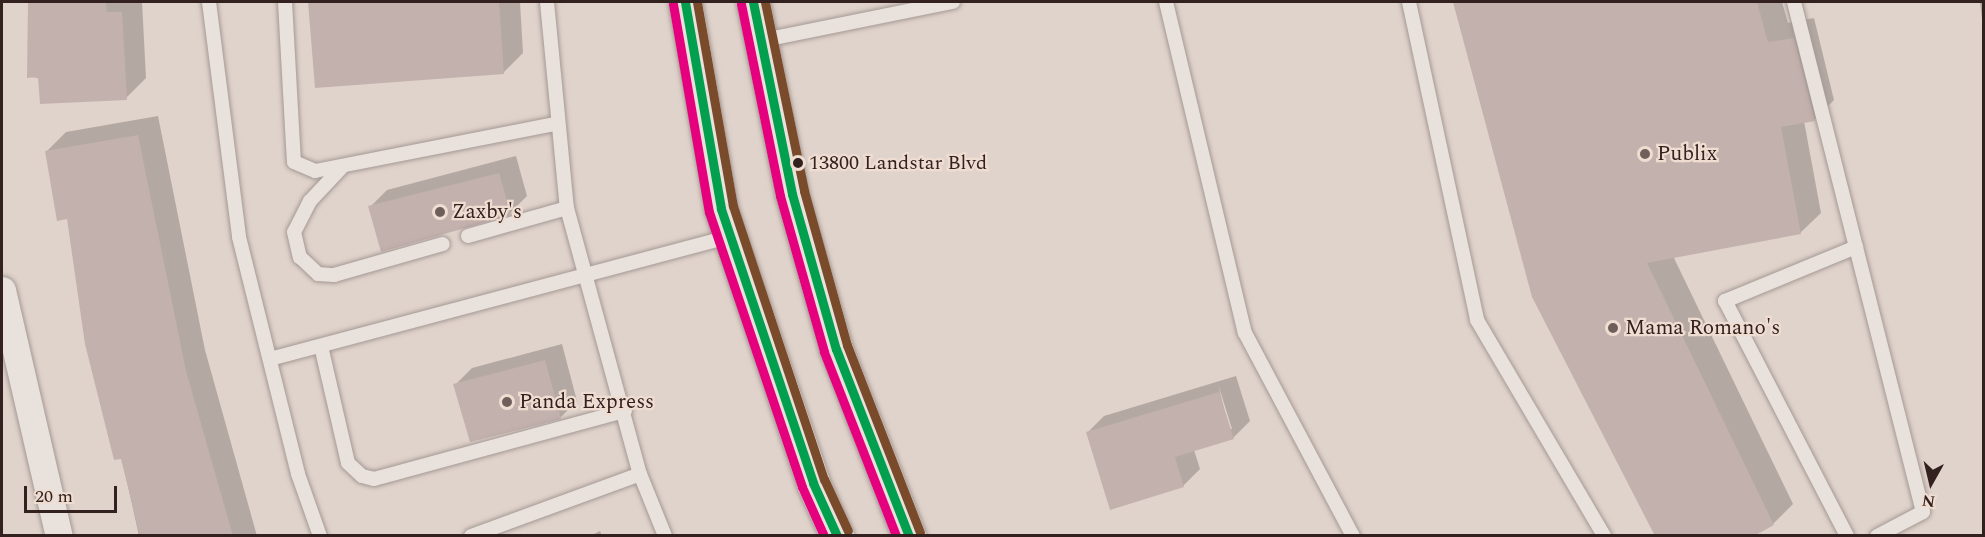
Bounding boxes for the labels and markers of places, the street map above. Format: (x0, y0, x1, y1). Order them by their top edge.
place label: Publix (1657, 141, 1717, 167)
marker: Publix (1638, 147, 1652, 161)
place label: 13800 Landstar Blvd (809, 151, 987, 175)
marker: 13800 Landstar Blvd (792, 157, 804, 169)
place label: Zaxby's (452, 199, 522, 225)
marker: Zaxby's (433, 205, 447, 219)
place label: Mama Romano's (1625, 315, 1780, 341)
marker: Mama Romano's (1606, 321, 1620, 335)
place label: Panda Express (519, 389, 654, 415)
marker: Panda Express (500, 395, 514, 409)

